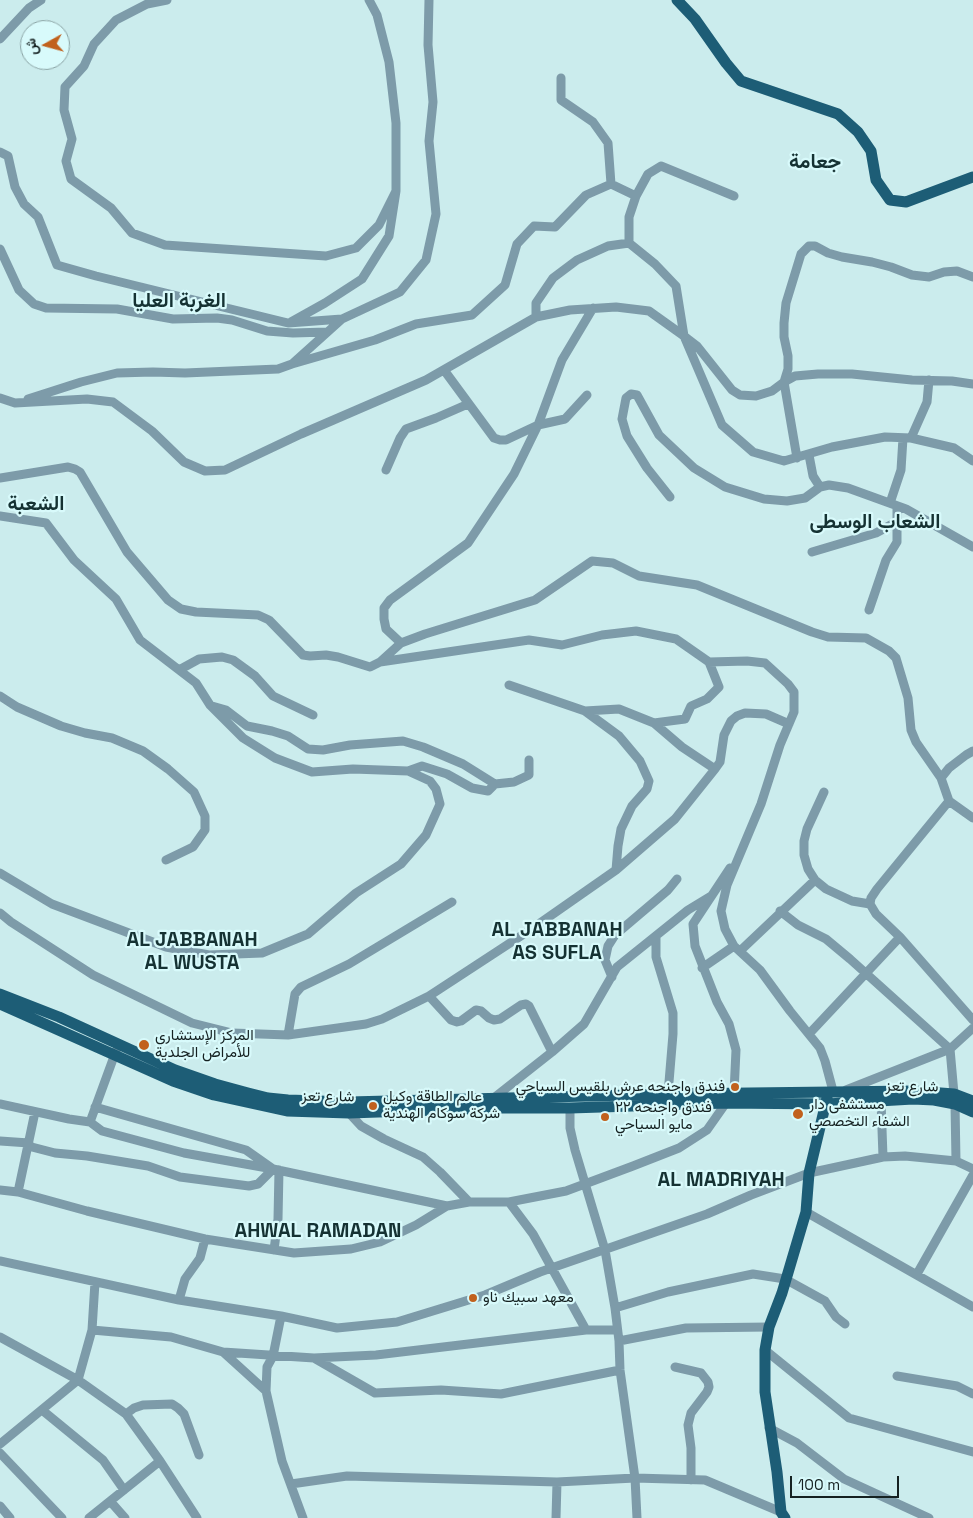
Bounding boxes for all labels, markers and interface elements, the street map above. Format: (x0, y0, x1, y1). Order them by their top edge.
north arrow (20, 20, 70, 70)
text: ش (21, 37, 41, 56)
district label: جعامة (789, 151, 841, 175)
district label: الغربة العليا (132, 290, 226, 314)
district label: الشعبة (7, 493, 65, 517)
district label: الشعاب الوسطى (810, 511, 940, 535)
district label: AL JABBANAH AS SUFLA (485, 919, 629, 966)
district label: AL JABBANAH AL WUSTA (120, 929, 264, 976)
place label: المركز الإستشاري للأمراض الجلدية (155, 1027, 254, 1062)
marker: المركز الإستشاري للأمراض الجلدية (137, 1038, 151, 1052)
place label: فندق واجنحه عرش بلقيس السياحي (516, 1078, 725, 1096)
street label: شارع تعز (885, 1078, 939, 1096)
marker: فندق واجنحه عرش بلقيس السياحي (729, 1081, 741, 1093)
street label: شارع تعز (301, 1088, 355, 1106)
place label: عالم الطاقة وكيل شركة سوكام الهندية (383, 1088, 500, 1123)
place label: مستشفى دار الشفاء التخصصي (809, 1096, 910, 1131)
place label: فندق واجنحه ٢٢ مايو السياحي (615, 1099, 712, 1134)
marker: عالم الطاقة وكيل شركة سوكام الهندية (367, 1100, 379, 1112)
marker: مستشفى دار الشفاء التخصصي (791, 1107, 805, 1121)
marker: فندق واجنحه ٢٢ مايو السياحي (599, 1111, 611, 1123)
district label: AL MADRIYAH (651, 1169, 791, 1193)
district label: AHWAL RAMADAN (226, 1220, 410, 1244)
place label: معهد سبيك ناو (483, 1289, 574, 1307)
marker: معهد سبيك ناو (467, 1292, 479, 1304)
scale bar (793, 1466, 902, 1498)
text: 100 m (798, 1475, 840, 1494)

